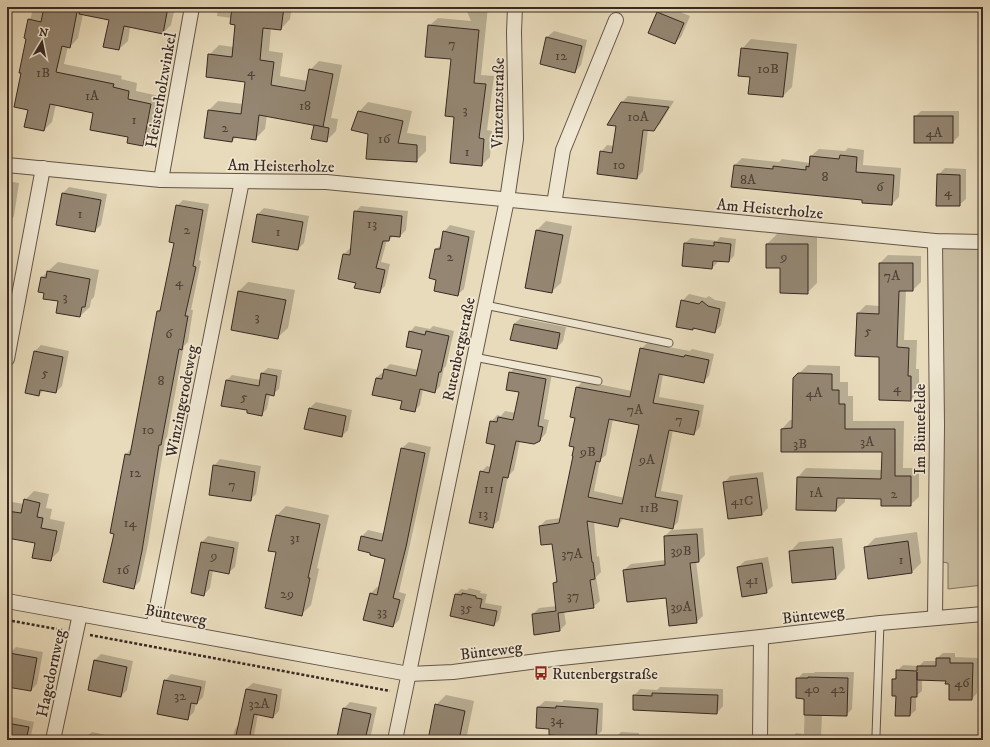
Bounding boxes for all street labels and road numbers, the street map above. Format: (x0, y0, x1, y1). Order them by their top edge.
street label: Heisterholzwinkel (141, 31, 181, 149)
street label: Vinzenzstraße (487, 57, 509, 150)
street label: Am Heisterholze (227, 155, 335, 177)
street label: Am Heisterholze (716, 194, 824, 224)
street label: Rutenbergstraße (438, 295, 480, 403)
street label: Winzingerodeweg (161, 343, 203, 460)
street label: Im Büntefelde (910, 383, 930, 475)
street label: Bünteweg (143, 600, 209, 630)
street label: Bünteweg (781, 601, 846, 629)
street label: Hagedornweg (32, 627, 70, 719)
street label: Bünteweg (459, 637, 524, 665)

